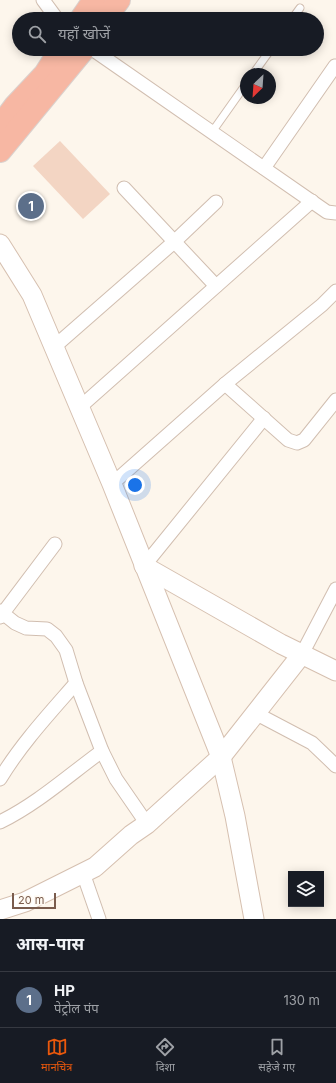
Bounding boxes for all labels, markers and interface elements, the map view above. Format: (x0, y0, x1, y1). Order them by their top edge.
search box (12, 12, 324, 56)
icon: search (26, 23, 48, 45)
text: यहाँ खोजें (58, 24, 110, 43)
north arrow (240, 68, 276, 104)
pin: 1 (18, 191, 44, 221)
your location (125, 475, 145, 495)
map controls (288, 871, 324, 907)
button: layers (288, 871, 324, 907)
scale bar (12, 891, 56, 910)
text: 20 m (18, 893, 44, 907)
text: आस-पास (16, 934, 84, 954)
text: HP (54, 981, 75, 1000)
text: 1 (26, 992, 32, 1008)
text: 130 m (283, 992, 320, 1008)
text: पेट्रोल पंप (54, 1000, 99, 1016)
tab: मानचित्र (41, 1036, 72, 1075)
tab: दिशा (154, 1036, 176, 1075)
tab: सहेजे गए (258, 1036, 295, 1075)

